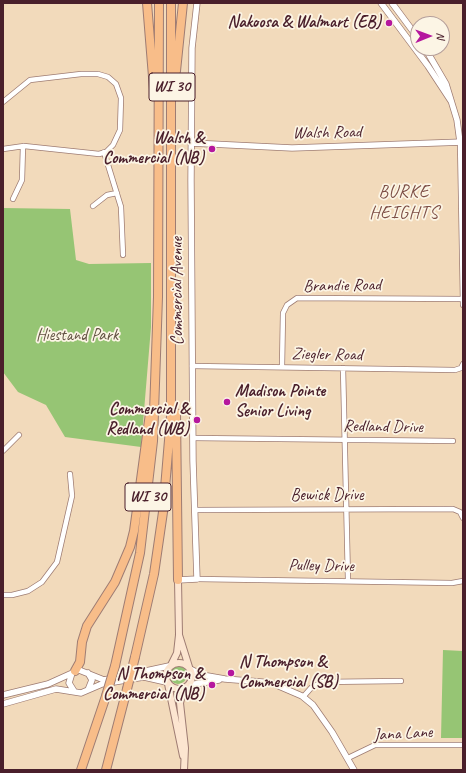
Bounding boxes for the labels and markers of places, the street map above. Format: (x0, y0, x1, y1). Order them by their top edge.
place label: Nakoosa & Walmart (EB) (228, 13, 381, 33)
marker: Nakoosa & Walmart (EB) (384, 18, 394, 28)
place label: Walsh & Commercial (NB) (103, 129, 204, 169)
marker: Walsh & Commercial (NB) (207, 144, 217, 154)
place label: Madison Pointe Senior Living (235, 382, 325, 422)
marker: Madison Pointe Senior Living (222, 397, 232, 407)
place label: Commercial & Redland (WB) (106, 400, 189, 440)
marker: Commercial & Redland (WB) (192, 415, 202, 425)
place label: N Thompson & Commercial (SB) (239, 653, 338, 693)
place label: N Thompson & Commercial (NB) (103, 665, 204, 705)
marker: N Thompson & Commercial (SB) (226, 668, 236, 678)
marker: N Thompson & Commercial (NB) (207, 680, 217, 690)

